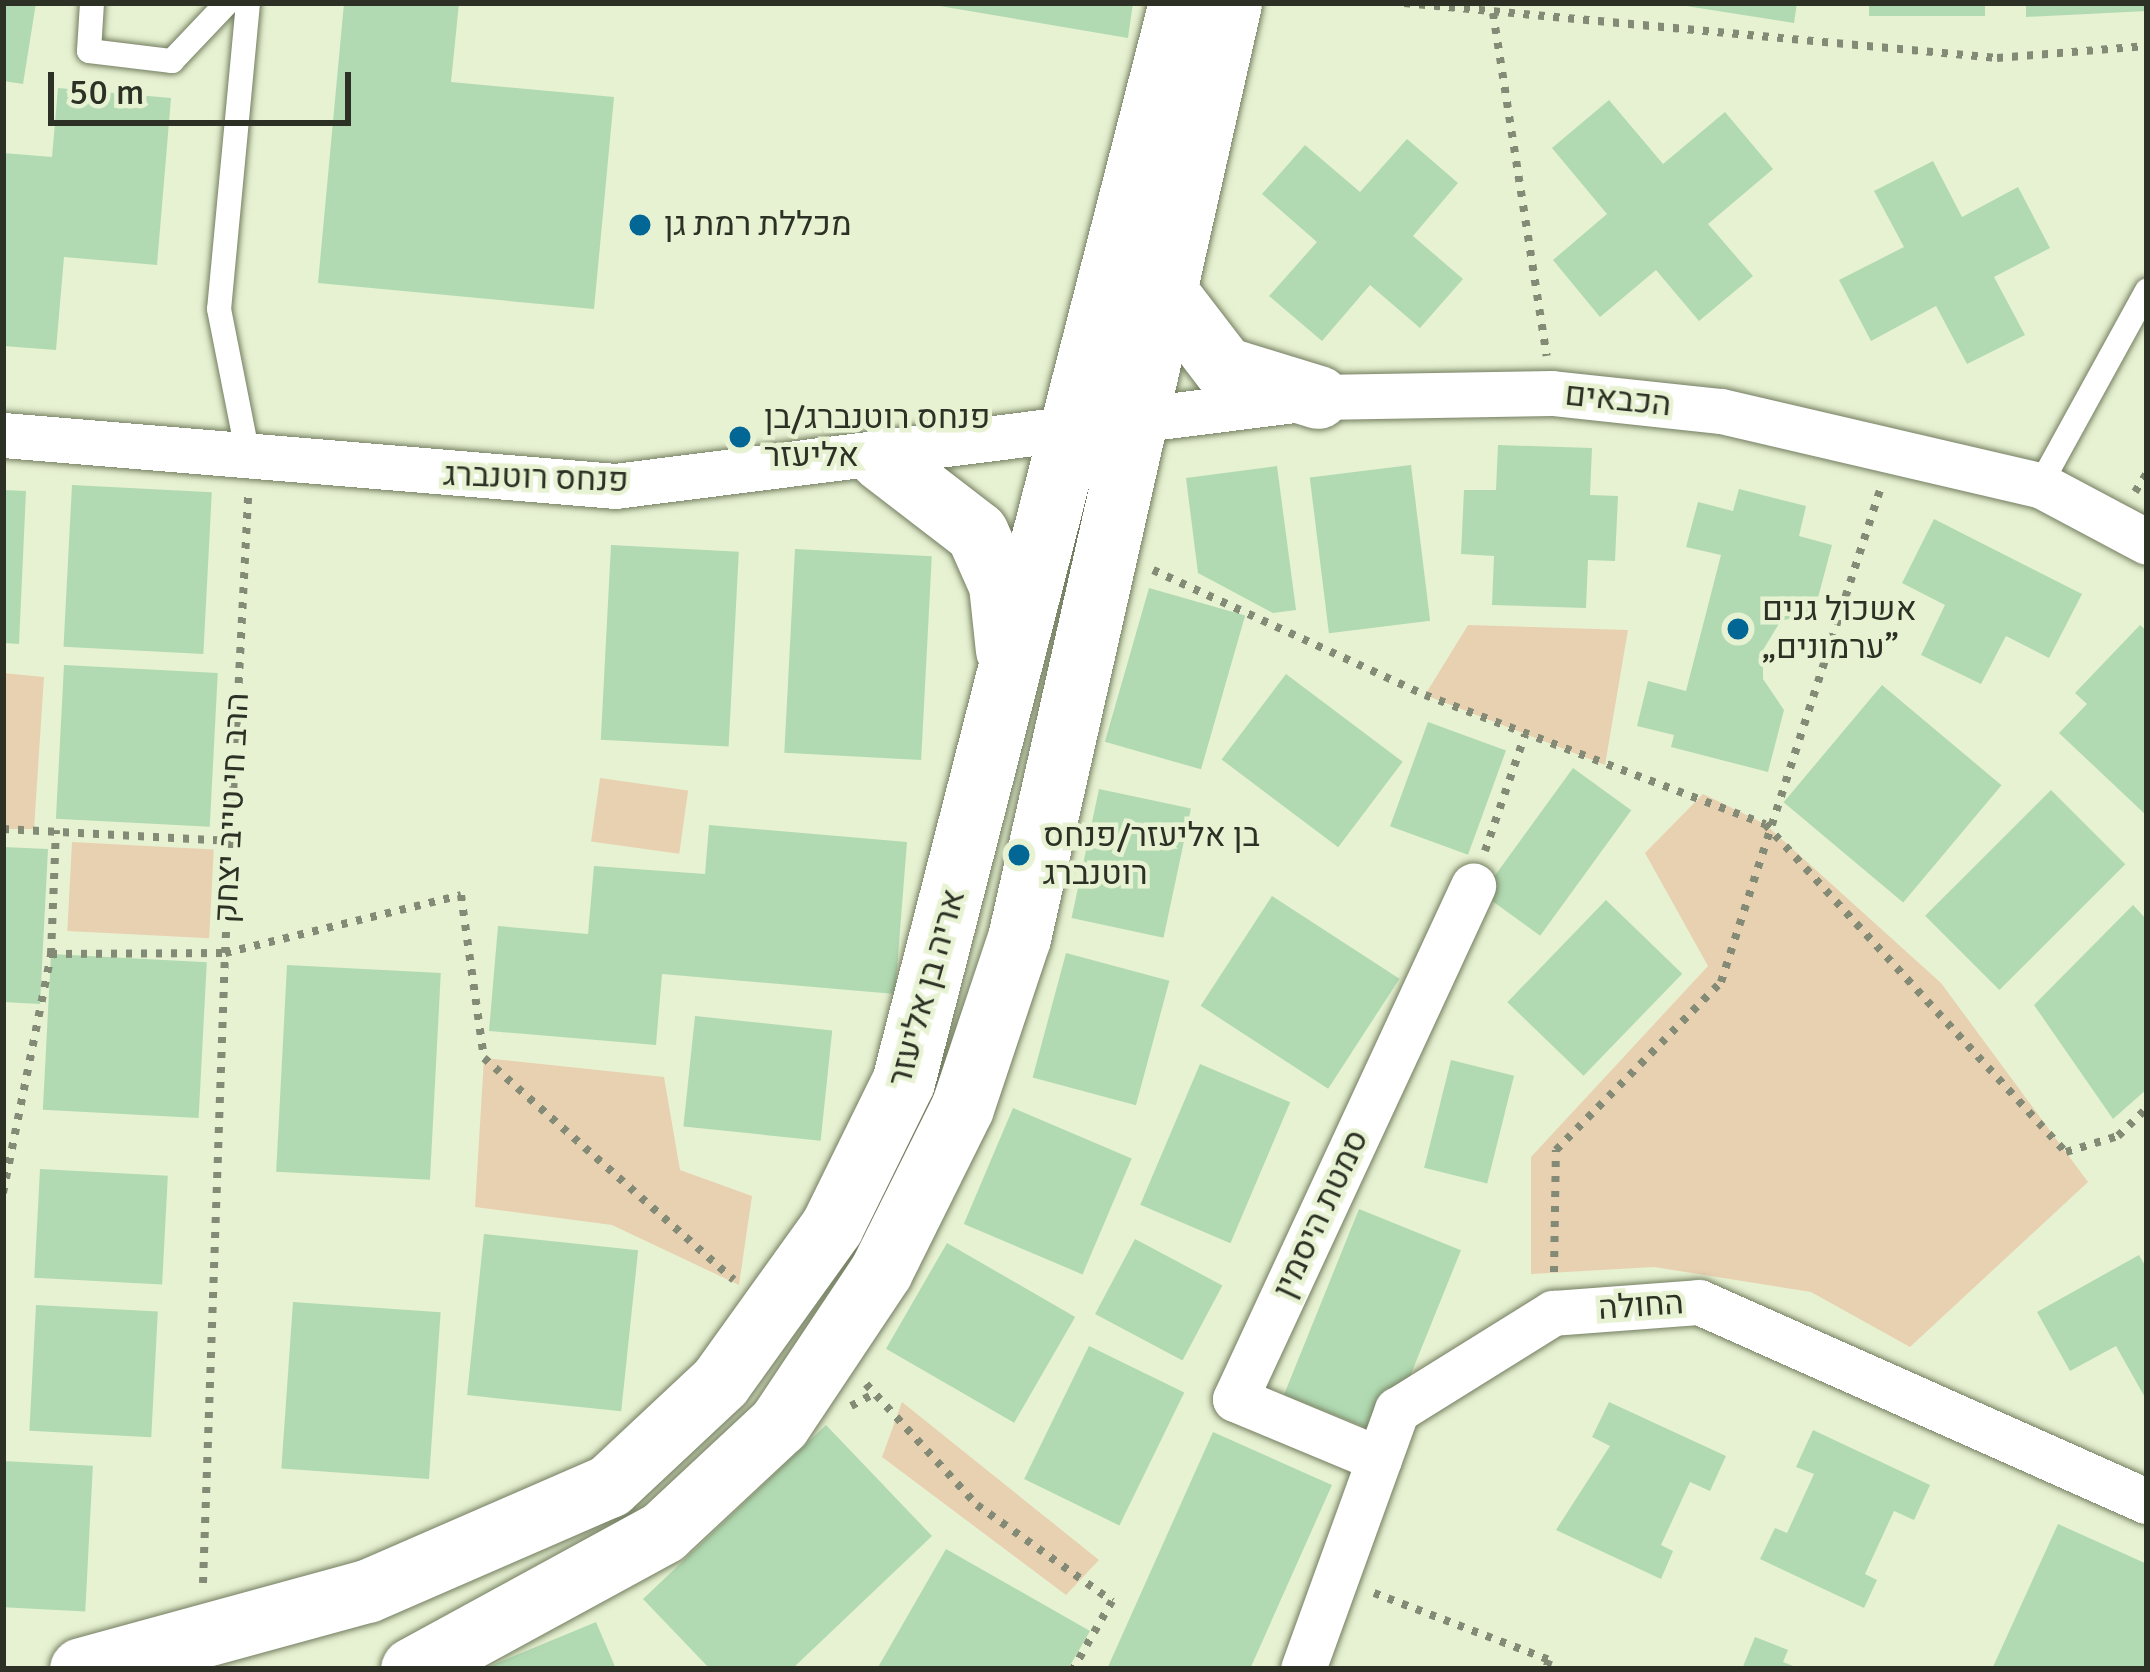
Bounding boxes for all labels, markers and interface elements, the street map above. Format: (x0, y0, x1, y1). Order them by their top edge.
scale bar (54, 48, 357, 122)
text: 50 m (69, 70, 145, 115)
place label: מכללת רמת גן (664, 205, 852, 245)
marker: מכללת רמת גן (627, 212, 653, 238)
street label: הכבאים (1563, 375, 1673, 425)
place label: פנחס רוטנברג/בן אליעזר (764, 398, 990, 476)
marker: פנחס רוטנברג/בן אליעזר (727, 424, 753, 450)
street label: פנחס רוטנברג (443, 455, 629, 501)
place label: אשכול גנים „ערמונים” (1762, 590, 1917, 668)
marker: אשכול גנים „ערמונים” (1725, 616, 1751, 642)
street label: הרב חי טייב יצחק (206, 692, 258, 924)
place label: בן אליעזר/פנחס רוטנברג (1043, 816, 1260, 894)
marker: בן אליעזר/פנחס רוטנברג (1006, 842, 1032, 868)
street label: אריה בן אליעזר (880, 885, 974, 1091)
street label: סמטת היסמין (1265, 1124, 1377, 1304)
street label: החולה (1597, 1283, 1685, 1329)

